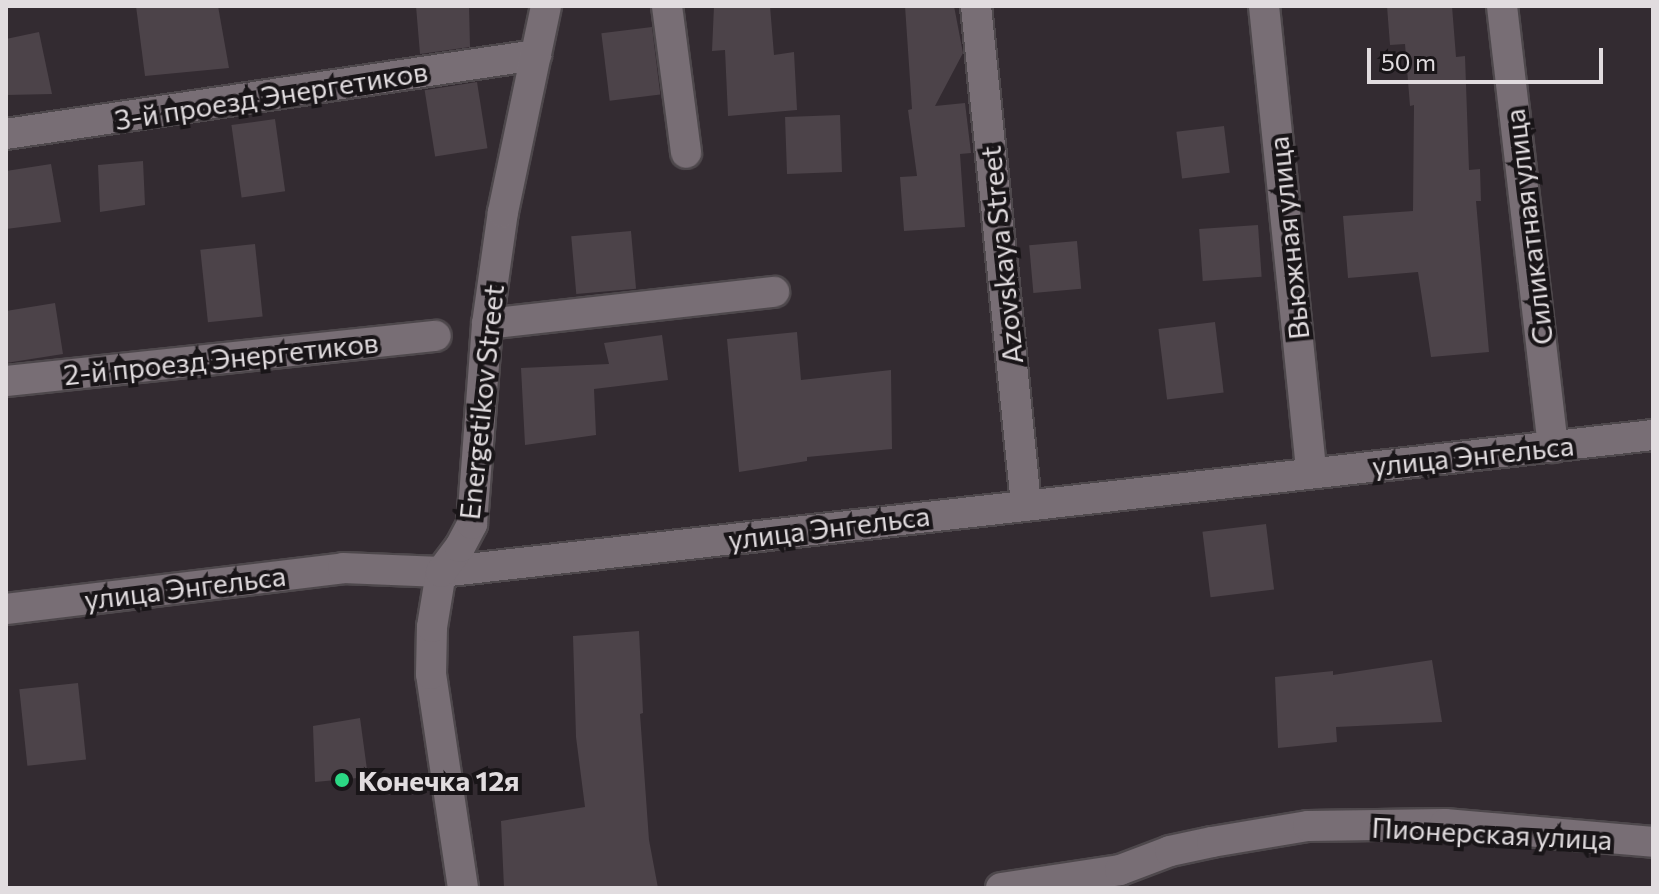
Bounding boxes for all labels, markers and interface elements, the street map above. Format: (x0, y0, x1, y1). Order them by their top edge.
scale bar (1371, 32, 1607, 82)
text: 50 m (1381, 47, 1436, 76)
street label: 3-й проезд Энергетиков (112, 54, 430, 136)
street label: Силикатная улица (1497, 107, 1559, 347)
street label: Вьюжная улица (1261, 135, 1315, 341)
street label: Azovskaya Street (973, 144, 1029, 366)
street label: Energetikov Street (452, 283, 510, 521)
street label: 2-й проезд Энергетиков (62, 325, 380, 391)
street label: улица Энгельса (1370, 428, 1576, 482)
street label: улица Энгельса (726, 498, 932, 556)
street label: улица Энгельса (82, 558, 288, 616)
place label: Конечка 12я (358, 763, 520, 797)
marker: Конечка 12я (333, 771, 351, 789)
street label: Пионерская улица (1371, 810, 1613, 856)

